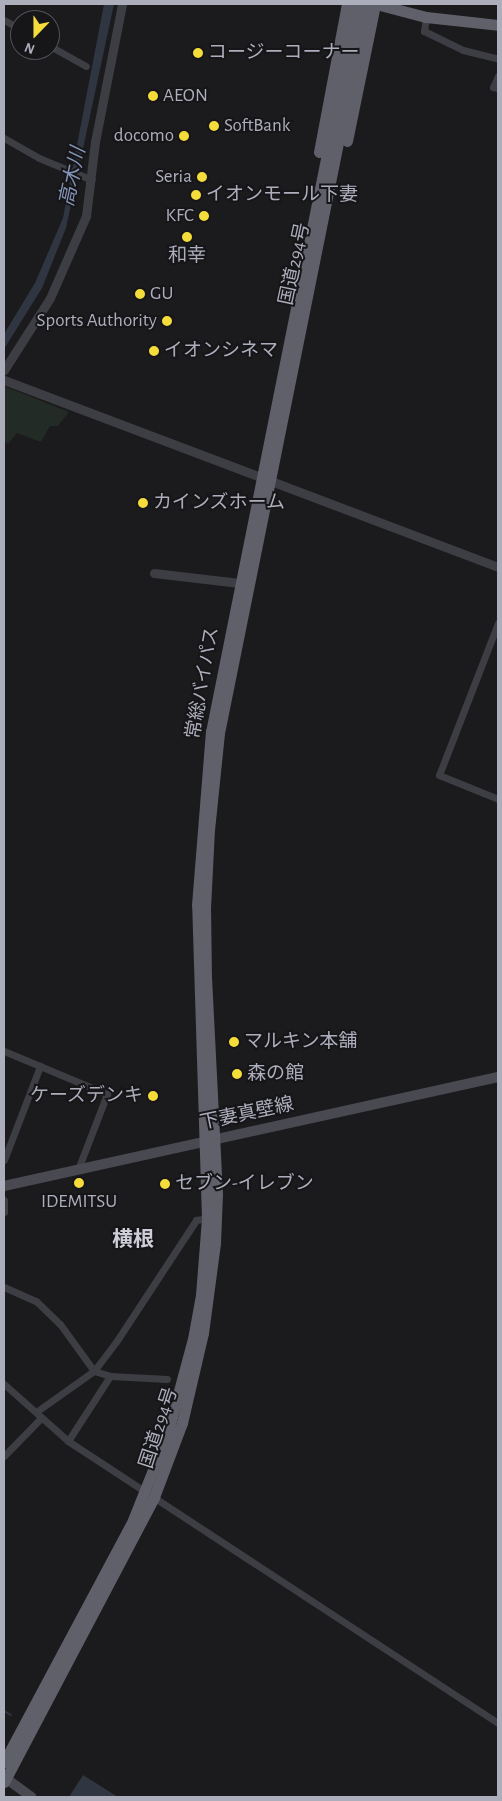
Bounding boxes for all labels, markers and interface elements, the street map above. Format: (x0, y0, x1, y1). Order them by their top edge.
north arrow (10, 10, 60, 60)
text: N (23, 40, 37, 56)
place label: コージーコーナー (208, 42, 360, 64)
marker: コージーコーナー (192, 47, 204, 59)
place label: AEON (163, 85, 208, 107)
marker: AEON (147, 90, 159, 102)
place label: SoftBank (224, 115, 290, 137)
marker: SoftBank (208, 120, 220, 132)
place label: docomo (114, 125, 174, 147)
marker: docomo (178, 130, 190, 142)
water label: 高木川 (55, 145, 91, 209)
place label: Seria (155, 166, 192, 188)
marker: Seria (196, 171, 208, 183)
place label: イオンモール下妻 (206, 184, 358, 206)
marker: イオンモール下妻 (190, 189, 202, 201)
place label: KFC (166, 205, 194, 227)
marker: KFC (198, 210, 210, 222)
street label: 国道294号 (275, 221, 315, 307)
marker: 和幸 (181, 231, 193, 243)
place label: 和幸 (168, 245, 206, 267)
place label: GU (150, 283, 173, 305)
marker: GU (134, 288, 146, 300)
place label: Sports Authority (37, 310, 157, 332)
marker: Sports Authority (161, 315, 173, 327)
place label: イオンシネマ (164, 340, 278, 362)
marker: イオンシネマ (148, 345, 160, 357)
place label: カインズホーム (153, 492, 286, 514)
marker: カインズホーム (137, 497, 149, 509)
street label: 常総バイパス (182, 625, 224, 741)
place label: マルキン本舗 (244, 1031, 358, 1053)
marker: マルキン本舗 (228, 1036, 240, 1048)
place label: 森の館 (247, 1063, 304, 1085)
marker: 森の館 (231, 1068, 243, 1080)
place label: ケーズデンキ (29, 1085, 143, 1107)
marker: ケーズデンキ (147, 1090, 159, 1102)
street label: 下妻真壁線 (198, 1093, 296, 1135)
place label: セブン-イレブン (175, 1173, 314, 1195)
marker: IDEMITSU (73, 1177, 85, 1189)
marker: セブン-イレブン (159, 1178, 171, 1190)
place label: IDEMITSU (41, 1191, 117, 1213)
district label: 横根 (112, 1227, 154, 1253)
street label: 国道294号 (135, 1385, 183, 1471)

